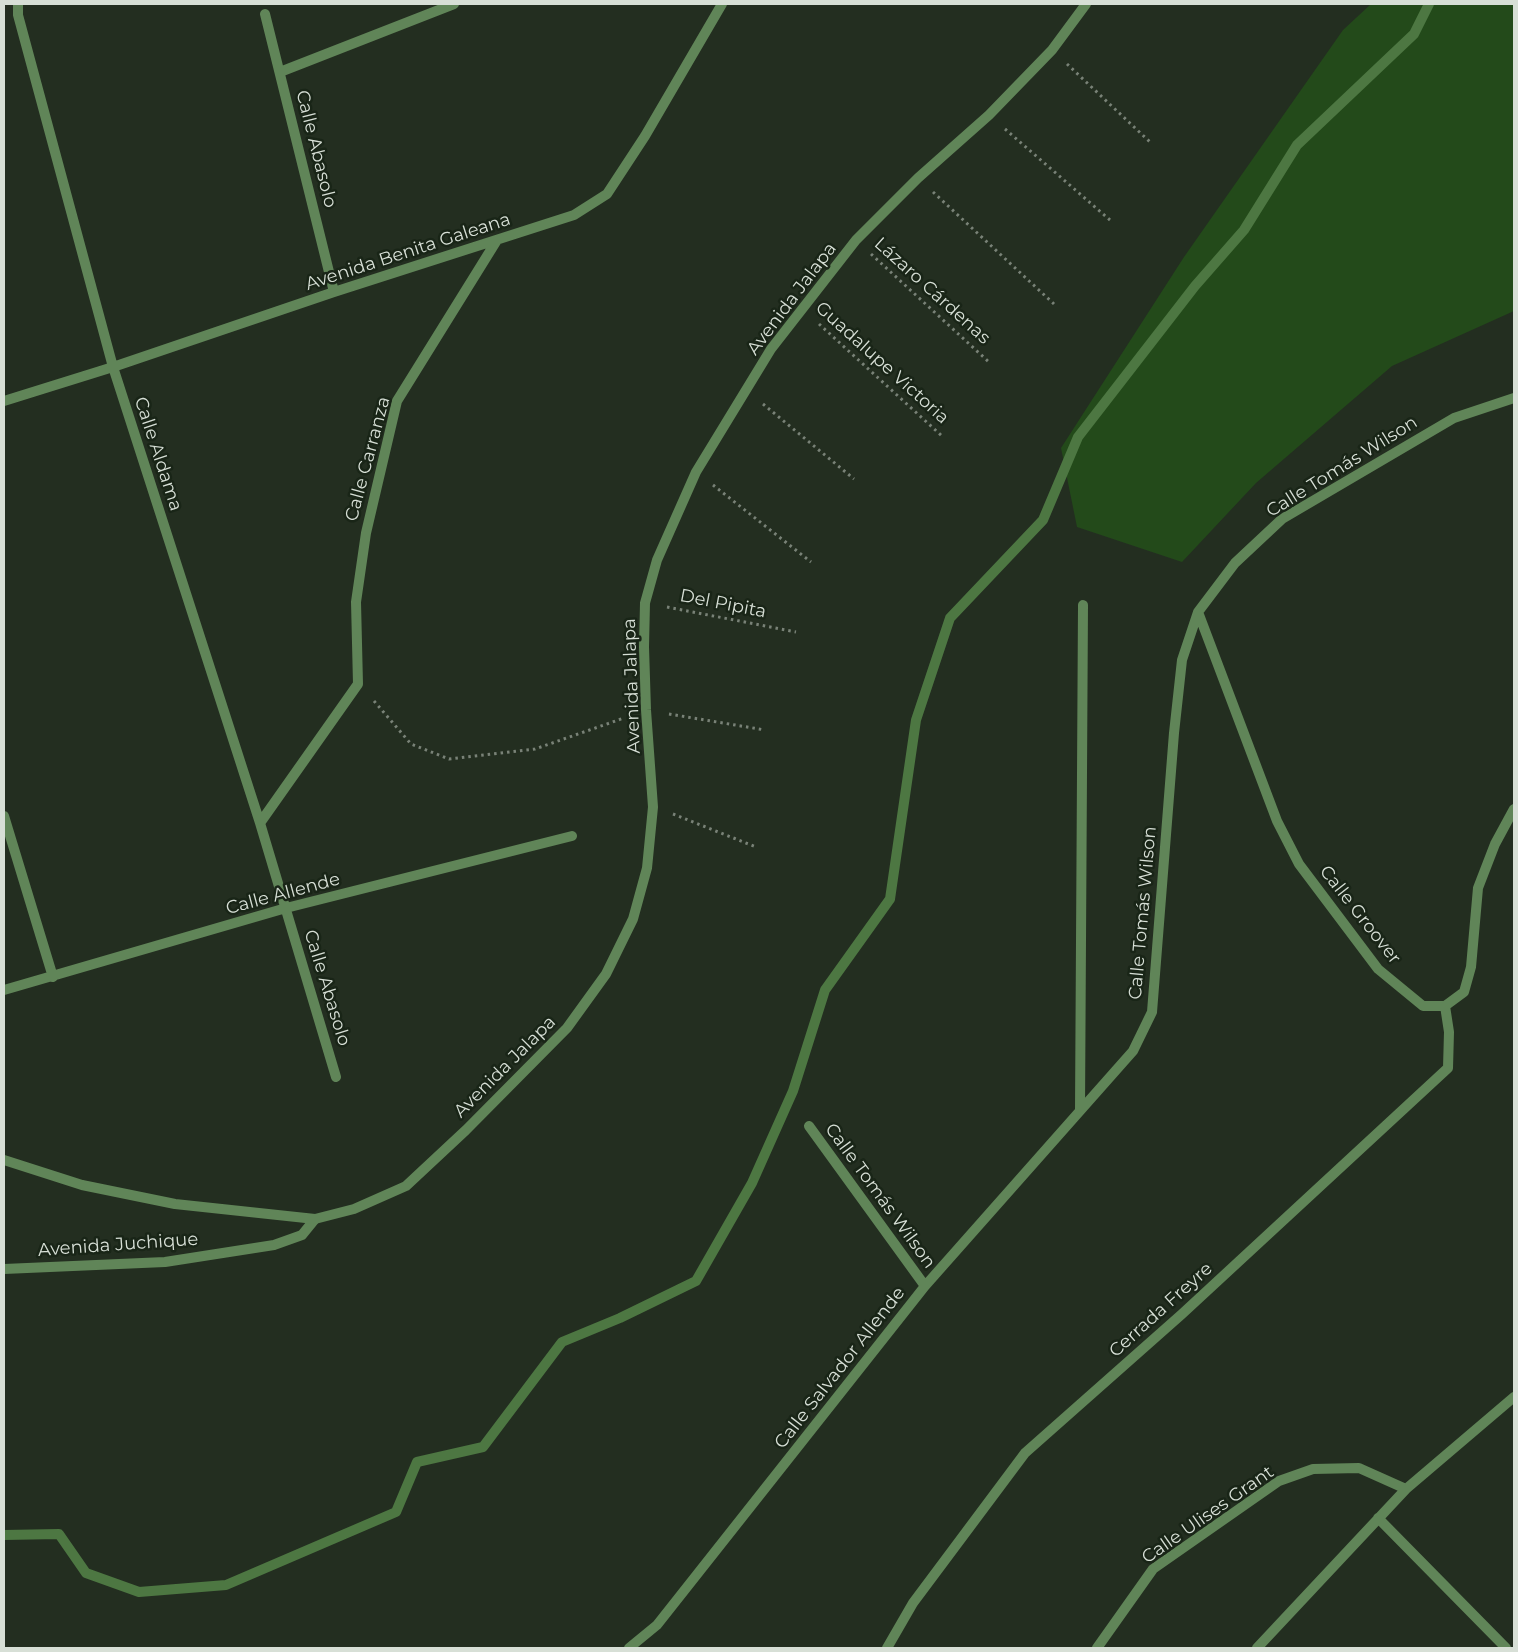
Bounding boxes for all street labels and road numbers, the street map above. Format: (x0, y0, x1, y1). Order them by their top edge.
street label: Calle Abasolo (291, 88, 341, 210)
street label: Avenida Benita Galeana (303, 209, 513, 295)
street label: Lázaro Cárdenas (869, 233, 995, 349)
street label: Avenida Jalapa (743, 239, 841, 359)
street label: Guadalupe Victoria (811, 297, 953, 429)
street label: Calle Aldama (129, 394, 187, 514)
street label: Calle Carranza (341, 394, 395, 524)
street label: Calle Tomás Wilson (1263, 412, 1421, 522)
street label: Del Pipita (678, 585, 768, 623)
street label: Avenida Jalapa (619, 618, 645, 754)
street label: Calle Tomás Wilson (1125, 825, 1161, 1001)
street label: Calle Groover (1315, 861, 1405, 969)
street label: Calle Allende (224, 868, 342, 920)
street label: Calle Abasolo (299, 927, 355, 1049)
street label: Avenida Jalapa (450, 1012, 560, 1122)
street label: Calle Tomás Wilson (820, 1119, 940, 1273)
street label: Avenida Juchique (37, 1229, 199, 1261)
street label: Cerrada Freyre (1105, 1258, 1217, 1362)
street label: Calle Salvador Allende (770, 1283, 910, 1453)
street label: Calle Ulises Grant (1138, 1461, 1278, 1569)

